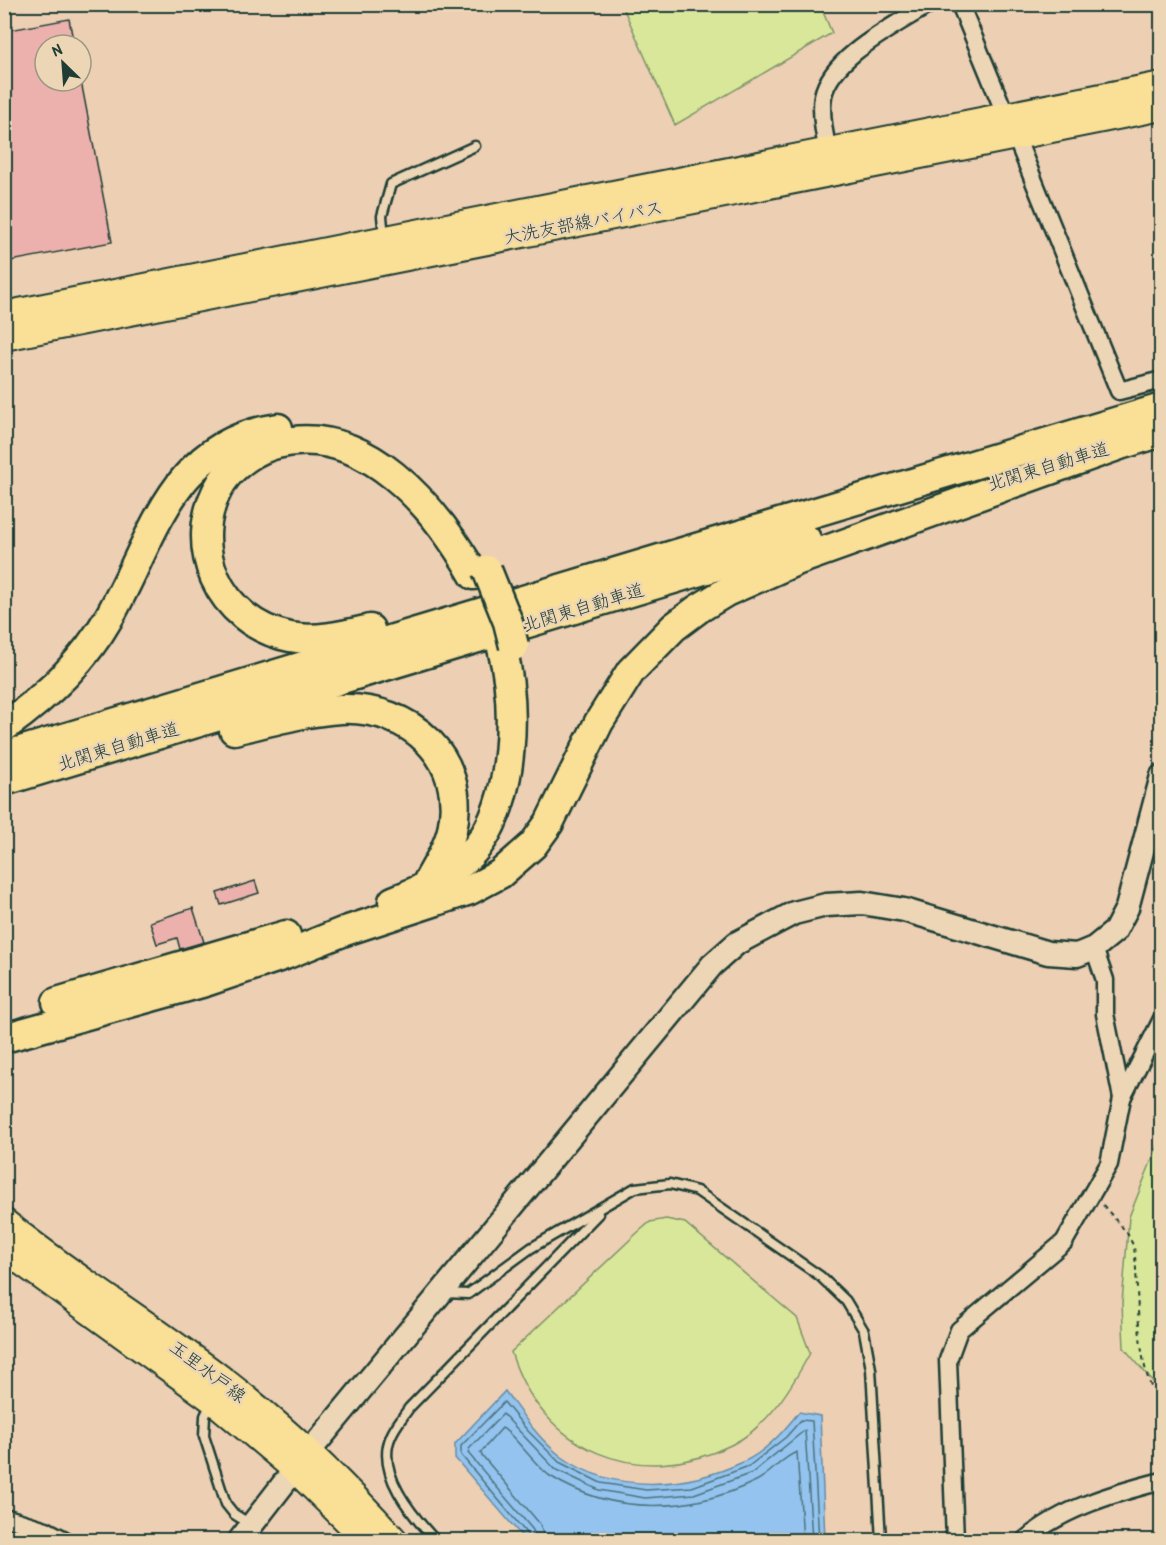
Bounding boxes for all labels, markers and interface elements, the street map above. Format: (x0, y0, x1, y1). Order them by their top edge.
north arrow (33, 33, 93, 93)
text: N (48, 37, 66, 61)
street label: 大洗友部線バイパス (501, 194, 665, 250)
street label: 北関東自動車道 (984, 436, 1112, 496)
street label: 北関東自動車道 (519, 577, 647, 637)
street label: 北関東自動車道 (54, 716, 182, 776)
street label: 玉里水戸線 (165, 1334, 251, 1408)

